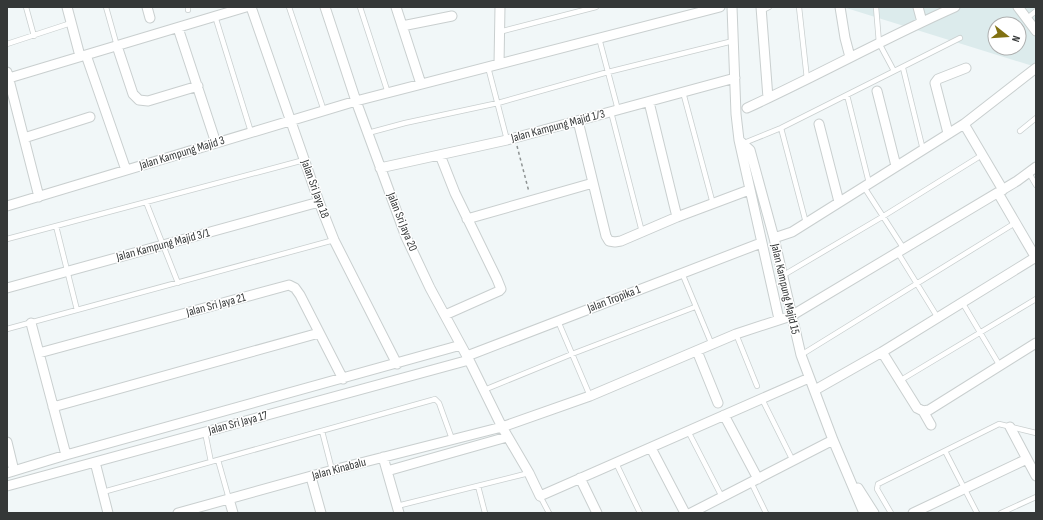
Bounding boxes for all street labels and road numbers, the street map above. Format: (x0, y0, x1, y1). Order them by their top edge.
street label: Jalan Kampung Majid 1/3 (509, 106, 607, 146)
street label: Jalan Kampung Majid 3 (137, 133, 227, 173)
street label: Jalan Sri Jaya 18 (297, 157, 333, 220)
street label: Jalan Sri Jaya 20 (383, 190, 421, 254)
street label: Jalan Kampung Majid 3/1 (114, 225, 212, 265)
street label: Jalan Kampung Majid 15 (767, 241, 803, 336)
street label: Jalan Tropika 1 (584, 282, 643, 316)
street label: Jalan Sri Jaya 21 (184, 290, 248, 320)
street label: Jalan Sri Jaya 17 (206, 408, 269, 438)
street label: Jalan Kinabalu (309, 455, 368, 484)

